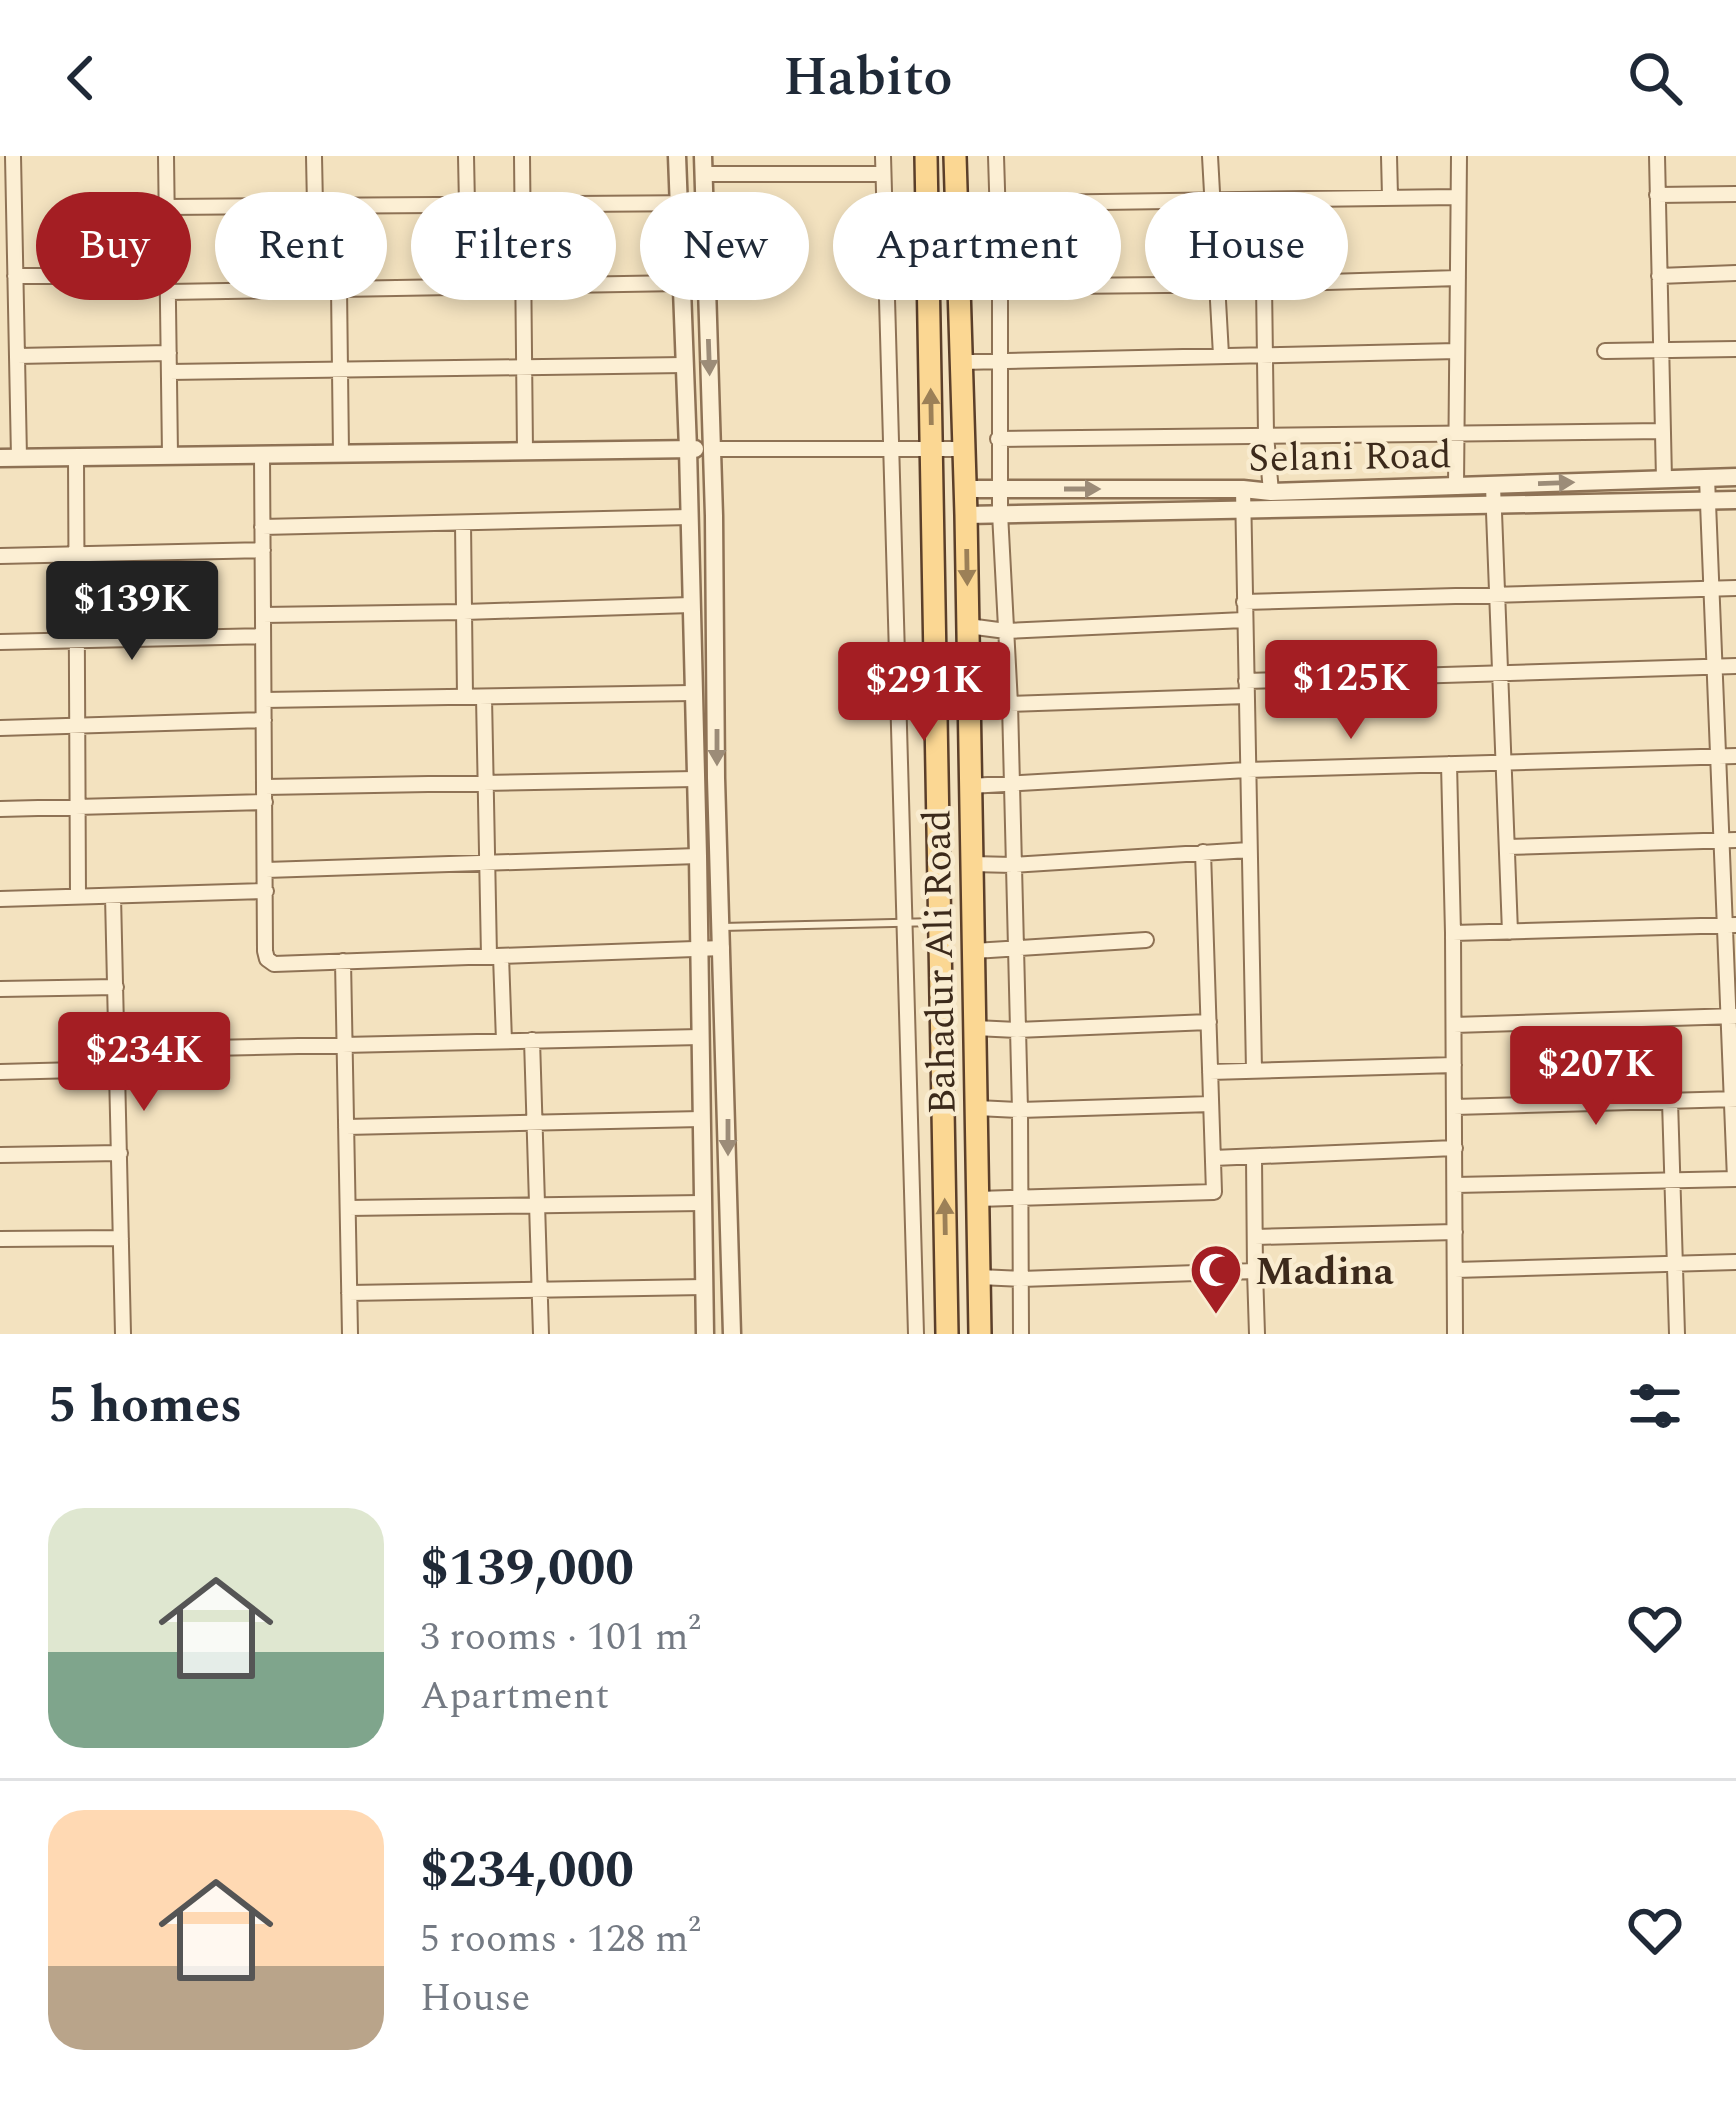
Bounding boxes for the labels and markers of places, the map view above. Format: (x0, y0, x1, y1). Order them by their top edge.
pin: $139K (48, 561, 216, 663)
pin: $125K (1267, 640, 1435, 742)
pin: $291K (840, 642, 1008, 744)
pin: $234K (60, 1012, 228, 1114)
pin: $207K (1512, 1026, 1680, 1128)
mosque icon: Madina (1188, 1242, 1244, 1316)
place label: Madina (1255, 1243, 1394, 1302)

